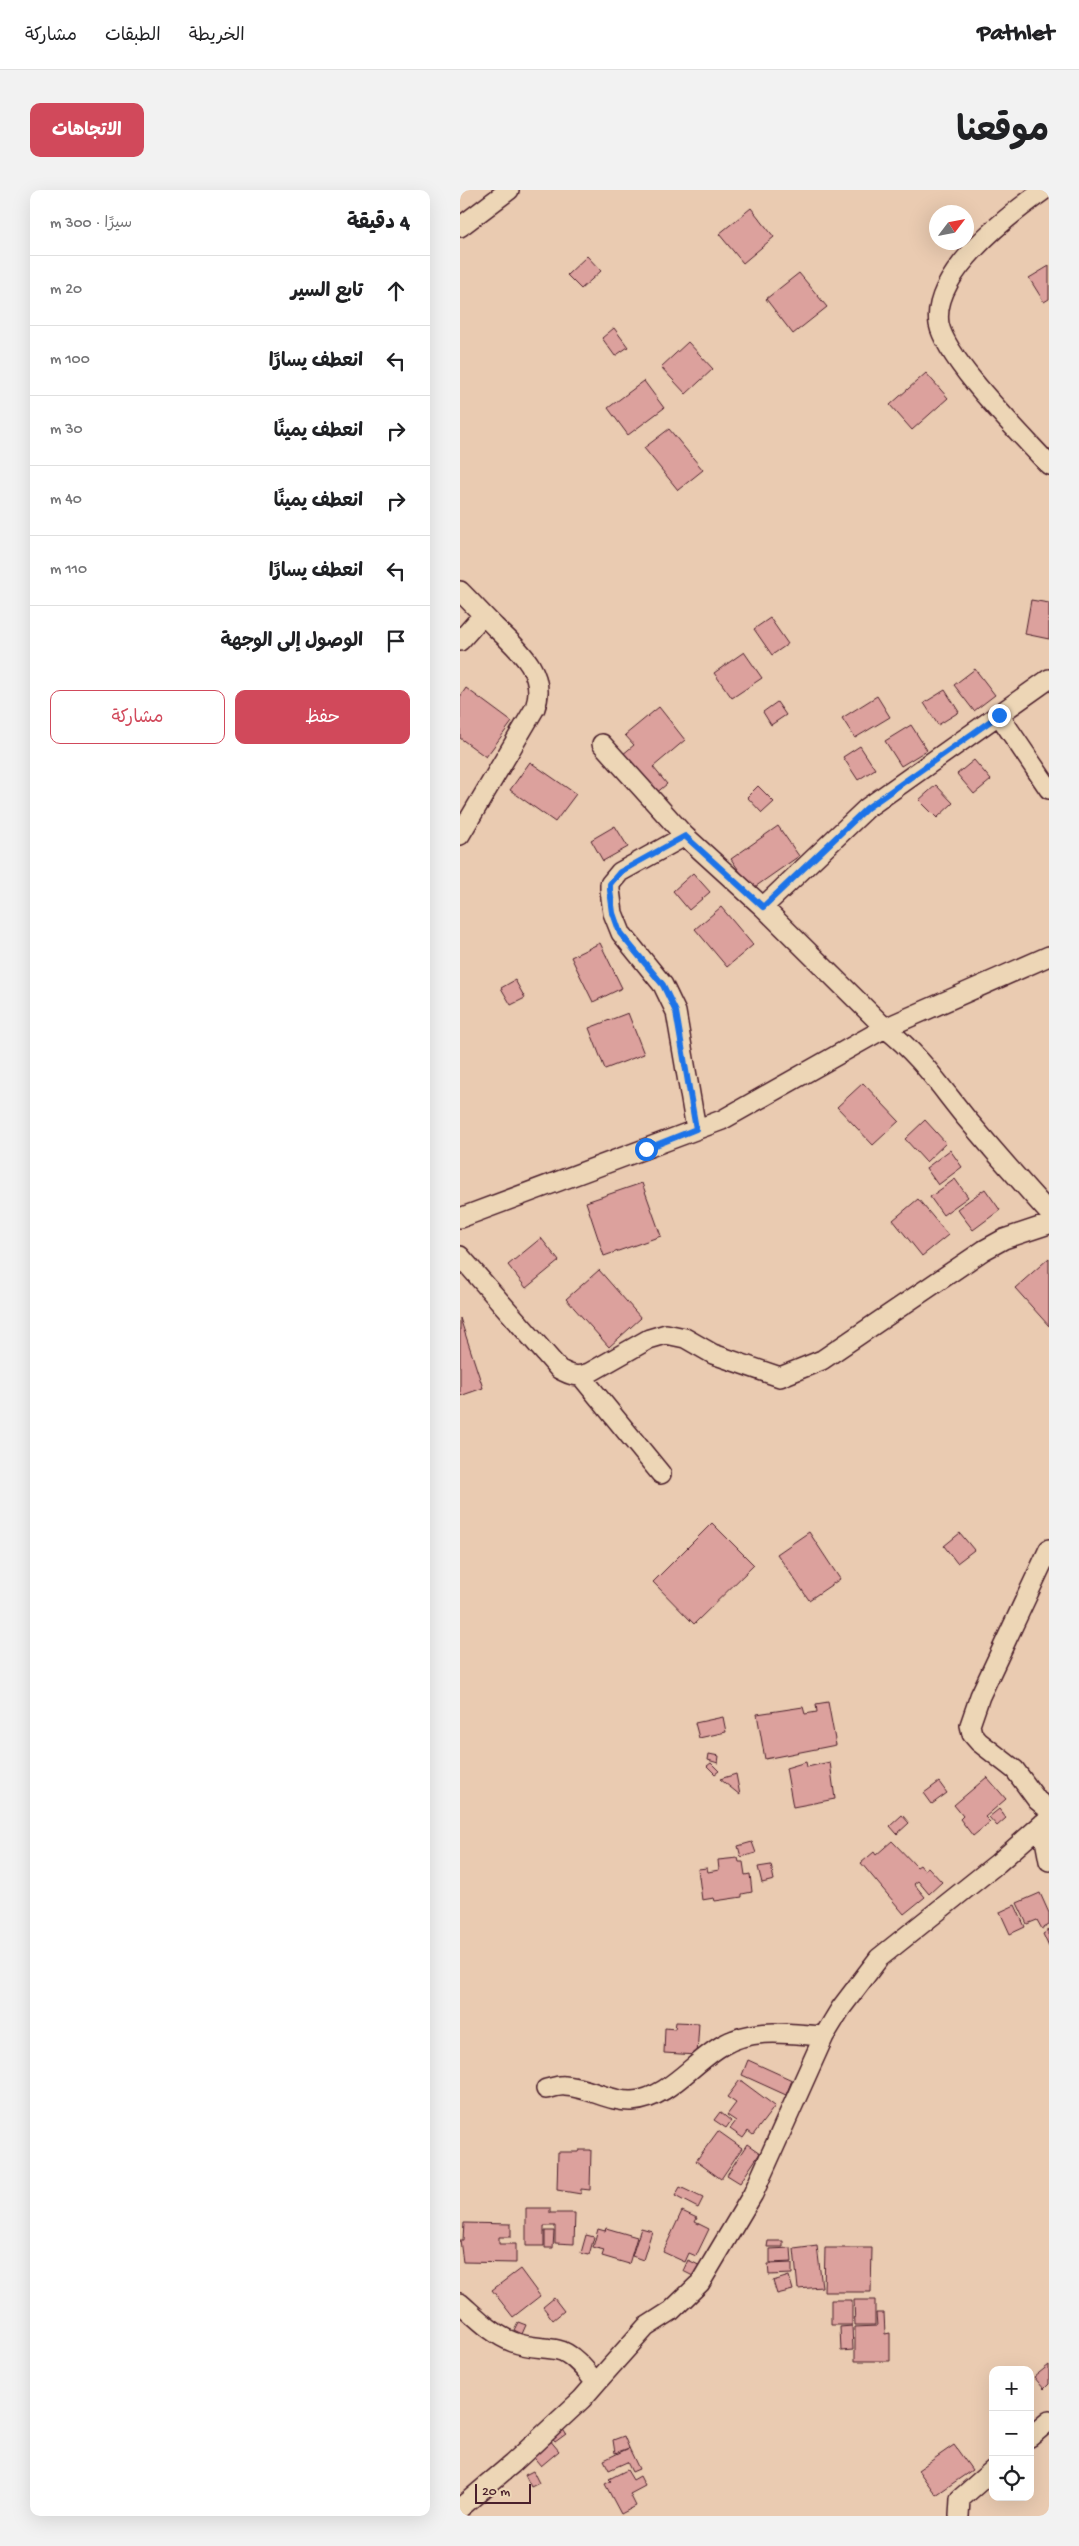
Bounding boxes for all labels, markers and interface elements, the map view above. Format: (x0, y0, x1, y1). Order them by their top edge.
text: Pathlet (977, 20, 1054, 49)
text: مشاركة (25, 26, 77, 47)
text: الطبقات (105, 26, 161, 47)
text: الخريطة (189, 26, 245, 47)
button: الاتجاهات (30, 103, 144, 157)
text: موقعنا (956, 113, 1049, 154)
north arrow (929, 205, 974, 250)
text: 4 دقيقة (347, 212, 410, 237)
text: سيرًا · 300 m (50, 215, 132, 234)
icon: ahead (382, 277, 410, 305)
text: 20 m (50, 281, 82, 300)
text: تابع السير (291, 281, 363, 304)
icon: left (382, 347, 410, 375)
text: 100 m (50, 351, 90, 370)
text: انعطف يسارًا (269, 351, 363, 374)
icon: right (382, 417, 410, 445)
text: 30 m (50, 421, 83, 440)
text: انعطف يمينًا (274, 421, 363, 444)
icon: right (382, 487, 410, 515)
text: 40 m (50, 491, 82, 510)
text: انعطف يمينًا (274, 491, 363, 514)
icon: left (382, 557, 410, 585)
text: 110 m (50, 561, 87, 580)
text: انعطف يسارًا (269, 561, 363, 584)
icon: arrive (382, 627, 410, 655)
text: الوصول إلى الوجهة (220, 631, 363, 654)
button: مشاركة (50, 690, 225, 744)
button: حفظ (235, 690, 410, 744)
route end (988, 704, 1011, 727)
route start (635, 1138, 658, 1161)
map controls (989, 2366, 1034, 2501)
button: + (989, 2366, 1034, 2411)
button: − (989, 2411, 1034, 2456)
button: locate (989, 2456, 1034, 2501)
scale bar (475, 2481, 531, 2504)
text: 20 m (482, 2484, 510, 2501)

